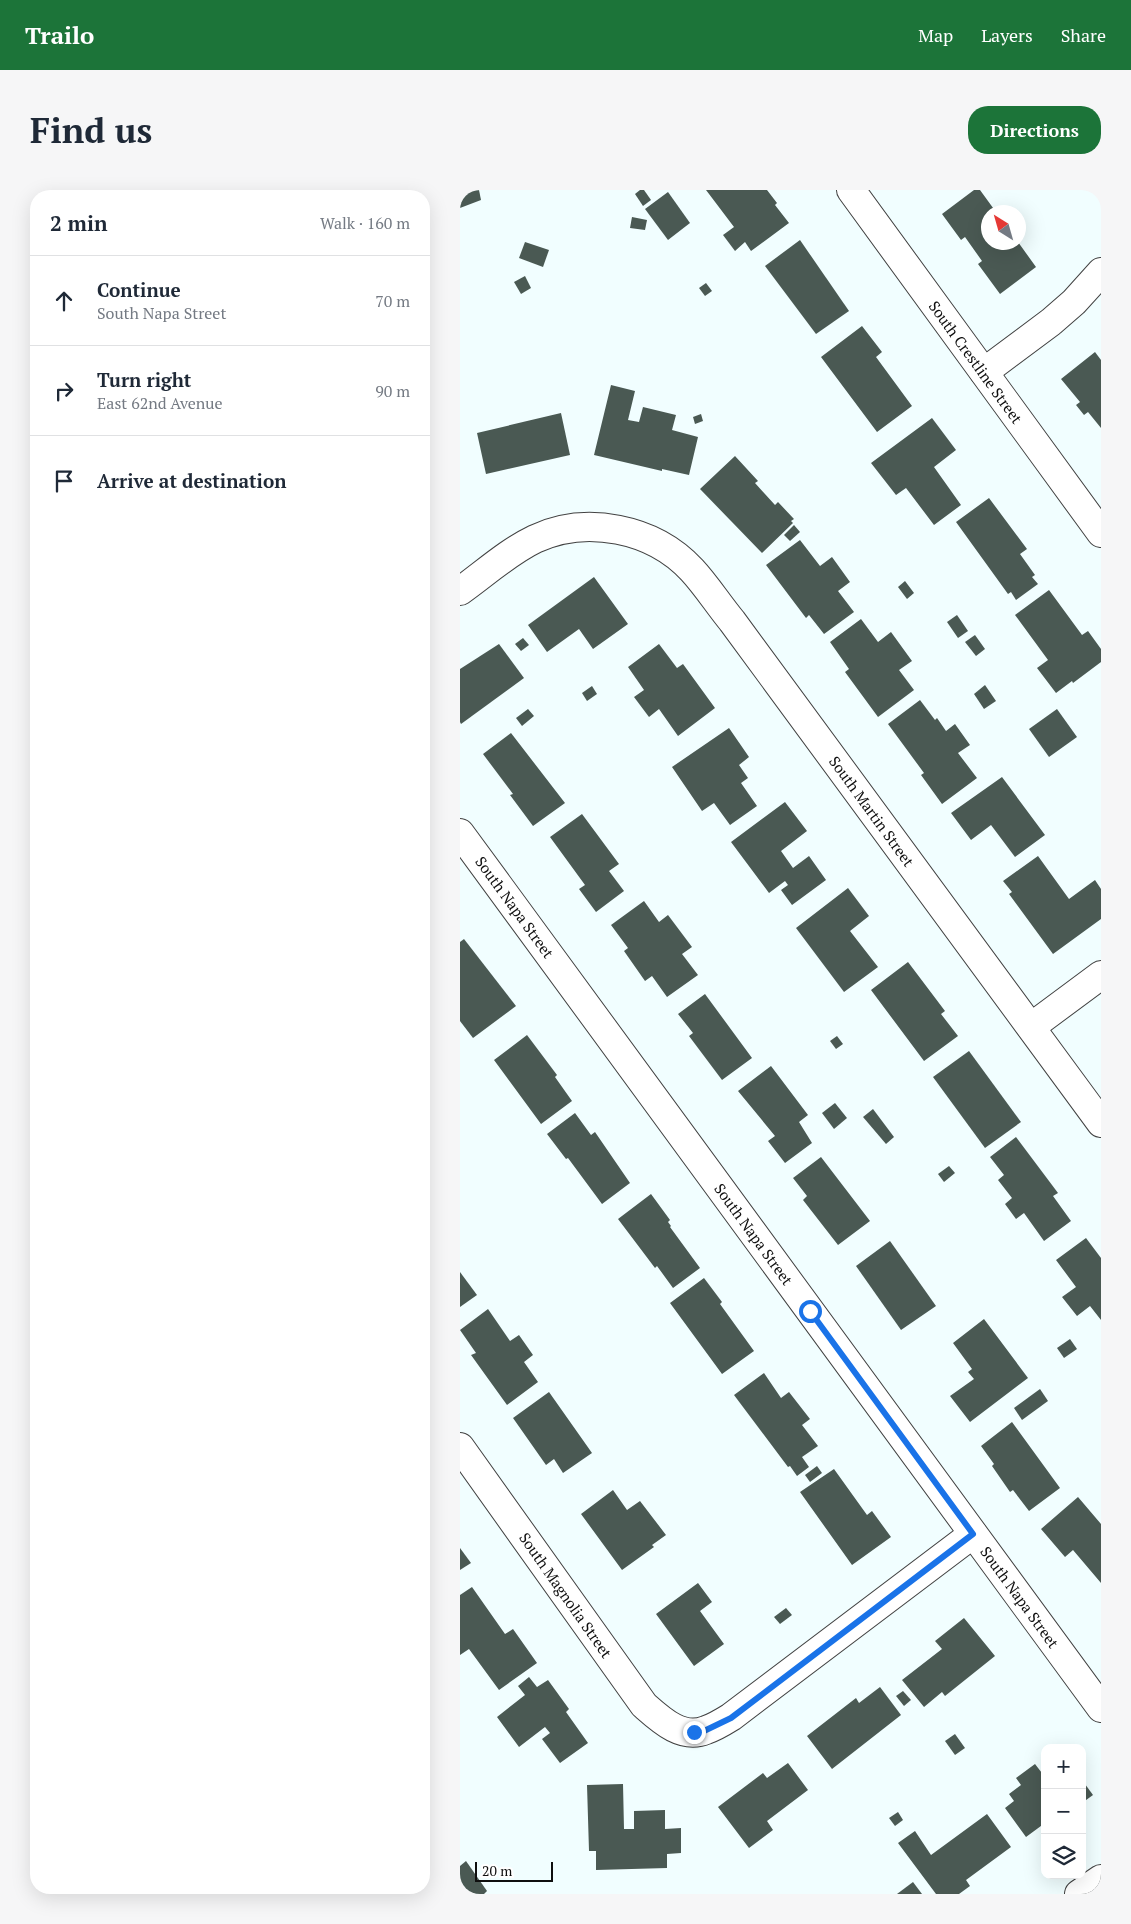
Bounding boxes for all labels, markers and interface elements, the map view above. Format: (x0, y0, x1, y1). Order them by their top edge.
text: Trailo (25, 19, 94, 51)
text: Map (918, 23, 953, 47)
text: Layers (981, 23, 1033, 47)
text: Share (1061, 23, 1106, 47)
button: Directions (968, 106, 1101, 154)
text: Find us (30, 107, 152, 153)
north arrow (981, 205, 1026, 250)
text: 2 min (50, 209, 107, 237)
text: Walk · 160 m (320, 212, 410, 234)
text: Continue (97, 277, 181, 302)
icon: ahead (50, 287, 78, 315)
text: 70 m (375, 290, 410, 312)
street label: South Crestline Street (925, 297, 1028, 428)
text: South Napa Street (97, 302, 226, 324)
text: Turn right (97, 367, 191, 392)
icon: right (50, 377, 78, 405)
text: 90 m (375, 380, 410, 402)
text: East 62nd Avenue (97, 392, 223, 414)
icon: arrive (50, 467, 78, 495)
text: Arrive at destination (97, 468, 286, 493)
street label: South Martin Street (825, 752, 919, 871)
street label: South Napa Street (471, 852, 559, 962)
street label: South Napa Street (710, 1179, 798, 1289)
route start (799, 1300, 822, 1323)
street label: South Magnolia Street (515, 1528, 617, 1662)
street label: South Napa Street (976, 1542, 1064, 1652)
route end (683, 1721, 706, 1744)
map controls (1041, 1744, 1086, 1879)
button: + (1041, 1744, 1086, 1789)
button: − (1041, 1789, 1086, 1834)
button: layers (1041, 1834, 1086, 1879)
scale bar (475, 1859, 552, 1882)
text: 20 m (482, 1861, 512, 1880)

